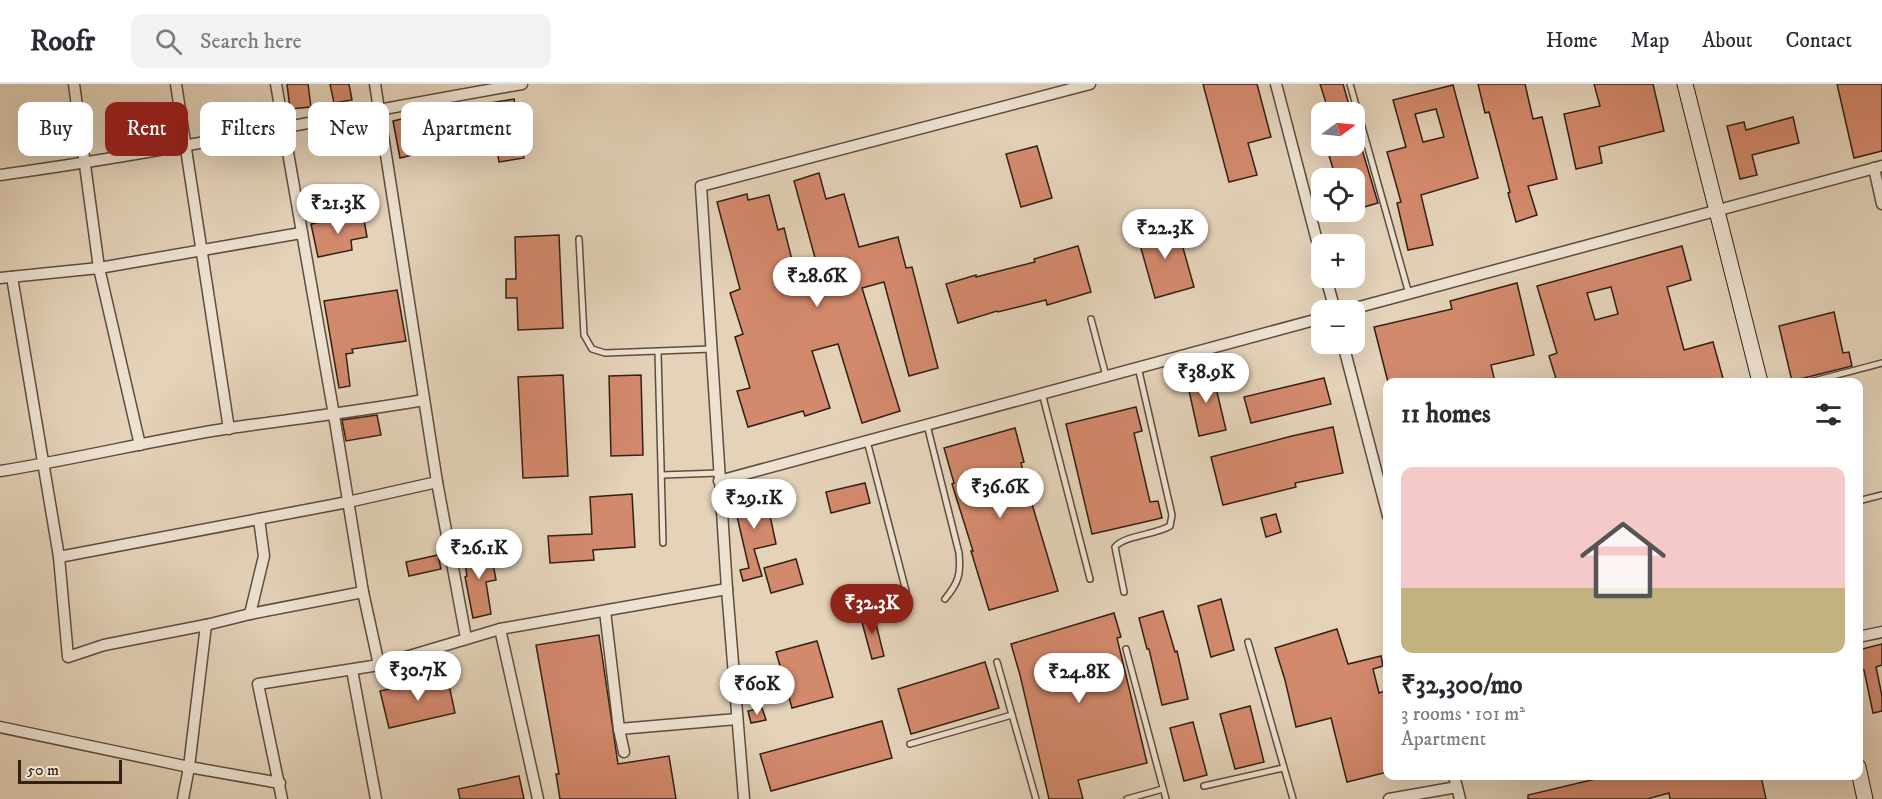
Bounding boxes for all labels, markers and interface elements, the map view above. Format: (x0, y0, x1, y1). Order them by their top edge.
search box (131, 14, 551, 68)
text: Roofr (30, 24, 95, 59)
icon: search (152, 25, 185, 58)
text: Search here (200, 28, 302, 55)
text: Home (1546, 28, 1598, 54)
text: Map (1631, 28, 1669, 54)
text: About (1702, 28, 1753, 54)
text: Contact (1786, 28, 1852, 54)
chip: Buy (18, 102, 93, 156)
chip: Rent (105, 102, 188, 156)
chip: Filters (200, 102, 296, 156)
chip: New (308, 102, 389, 156)
chip: Apartment (401, 102, 533, 156)
north arrow (1311, 102, 1365, 156)
map controls (1311, 102, 1365, 354)
button: locate (1311, 168, 1365, 222)
pin: ₹21.3K (289, 184, 387, 235)
text: ₹21.3K (311, 191, 365, 216)
pin: ₹22.3K (1116, 209, 1214, 260)
text: ₹22.3K (1136, 216, 1194, 241)
button: + (1311, 234, 1365, 288)
pin: ₹28.6K (768, 257, 866, 308)
text: ₹28.6K (787, 264, 847, 289)
button: − (1311, 300, 1365, 354)
pin: ₹38.9K (1157, 353, 1255, 404)
text: ₹38.9K (1177, 360, 1235, 385)
text: 11 homes (1401, 398, 1491, 431)
icon: filters (1812, 398, 1845, 431)
pin: ₹36.6K (951, 468, 1049, 519)
text: ₹36.6K (971, 475, 1029, 500)
pin: ₹29.1K (705, 479, 803, 530)
text: ₹29.1K (725, 486, 783, 511)
icon: home (1569, 506, 1677, 614)
pin: ₹26.1K (430, 529, 528, 580)
text: ₹26.1K (450, 536, 508, 561)
pin: ₹32.3K (823, 584, 921, 635)
text: ₹32.3K (844, 591, 900, 616)
pin: ₹30.7K (369, 651, 467, 702)
pin: ₹24.8K (1030, 653, 1128, 704)
text: ₹30.7K (389, 658, 447, 683)
text: ₹24.8K (1048, 660, 1110, 685)
pin: ₹60K (721, 665, 793, 716)
text: ₹32,300/mo (1401, 669, 1522, 702)
text: ₹60K (734, 672, 780, 697)
text: 3 rooms · 101 m² (1401, 702, 1525, 727)
text: Apartment (1401, 727, 1486, 752)
scale bar (18, 757, 122, 784)
text: 50 m (27, 760, 59, 780)

